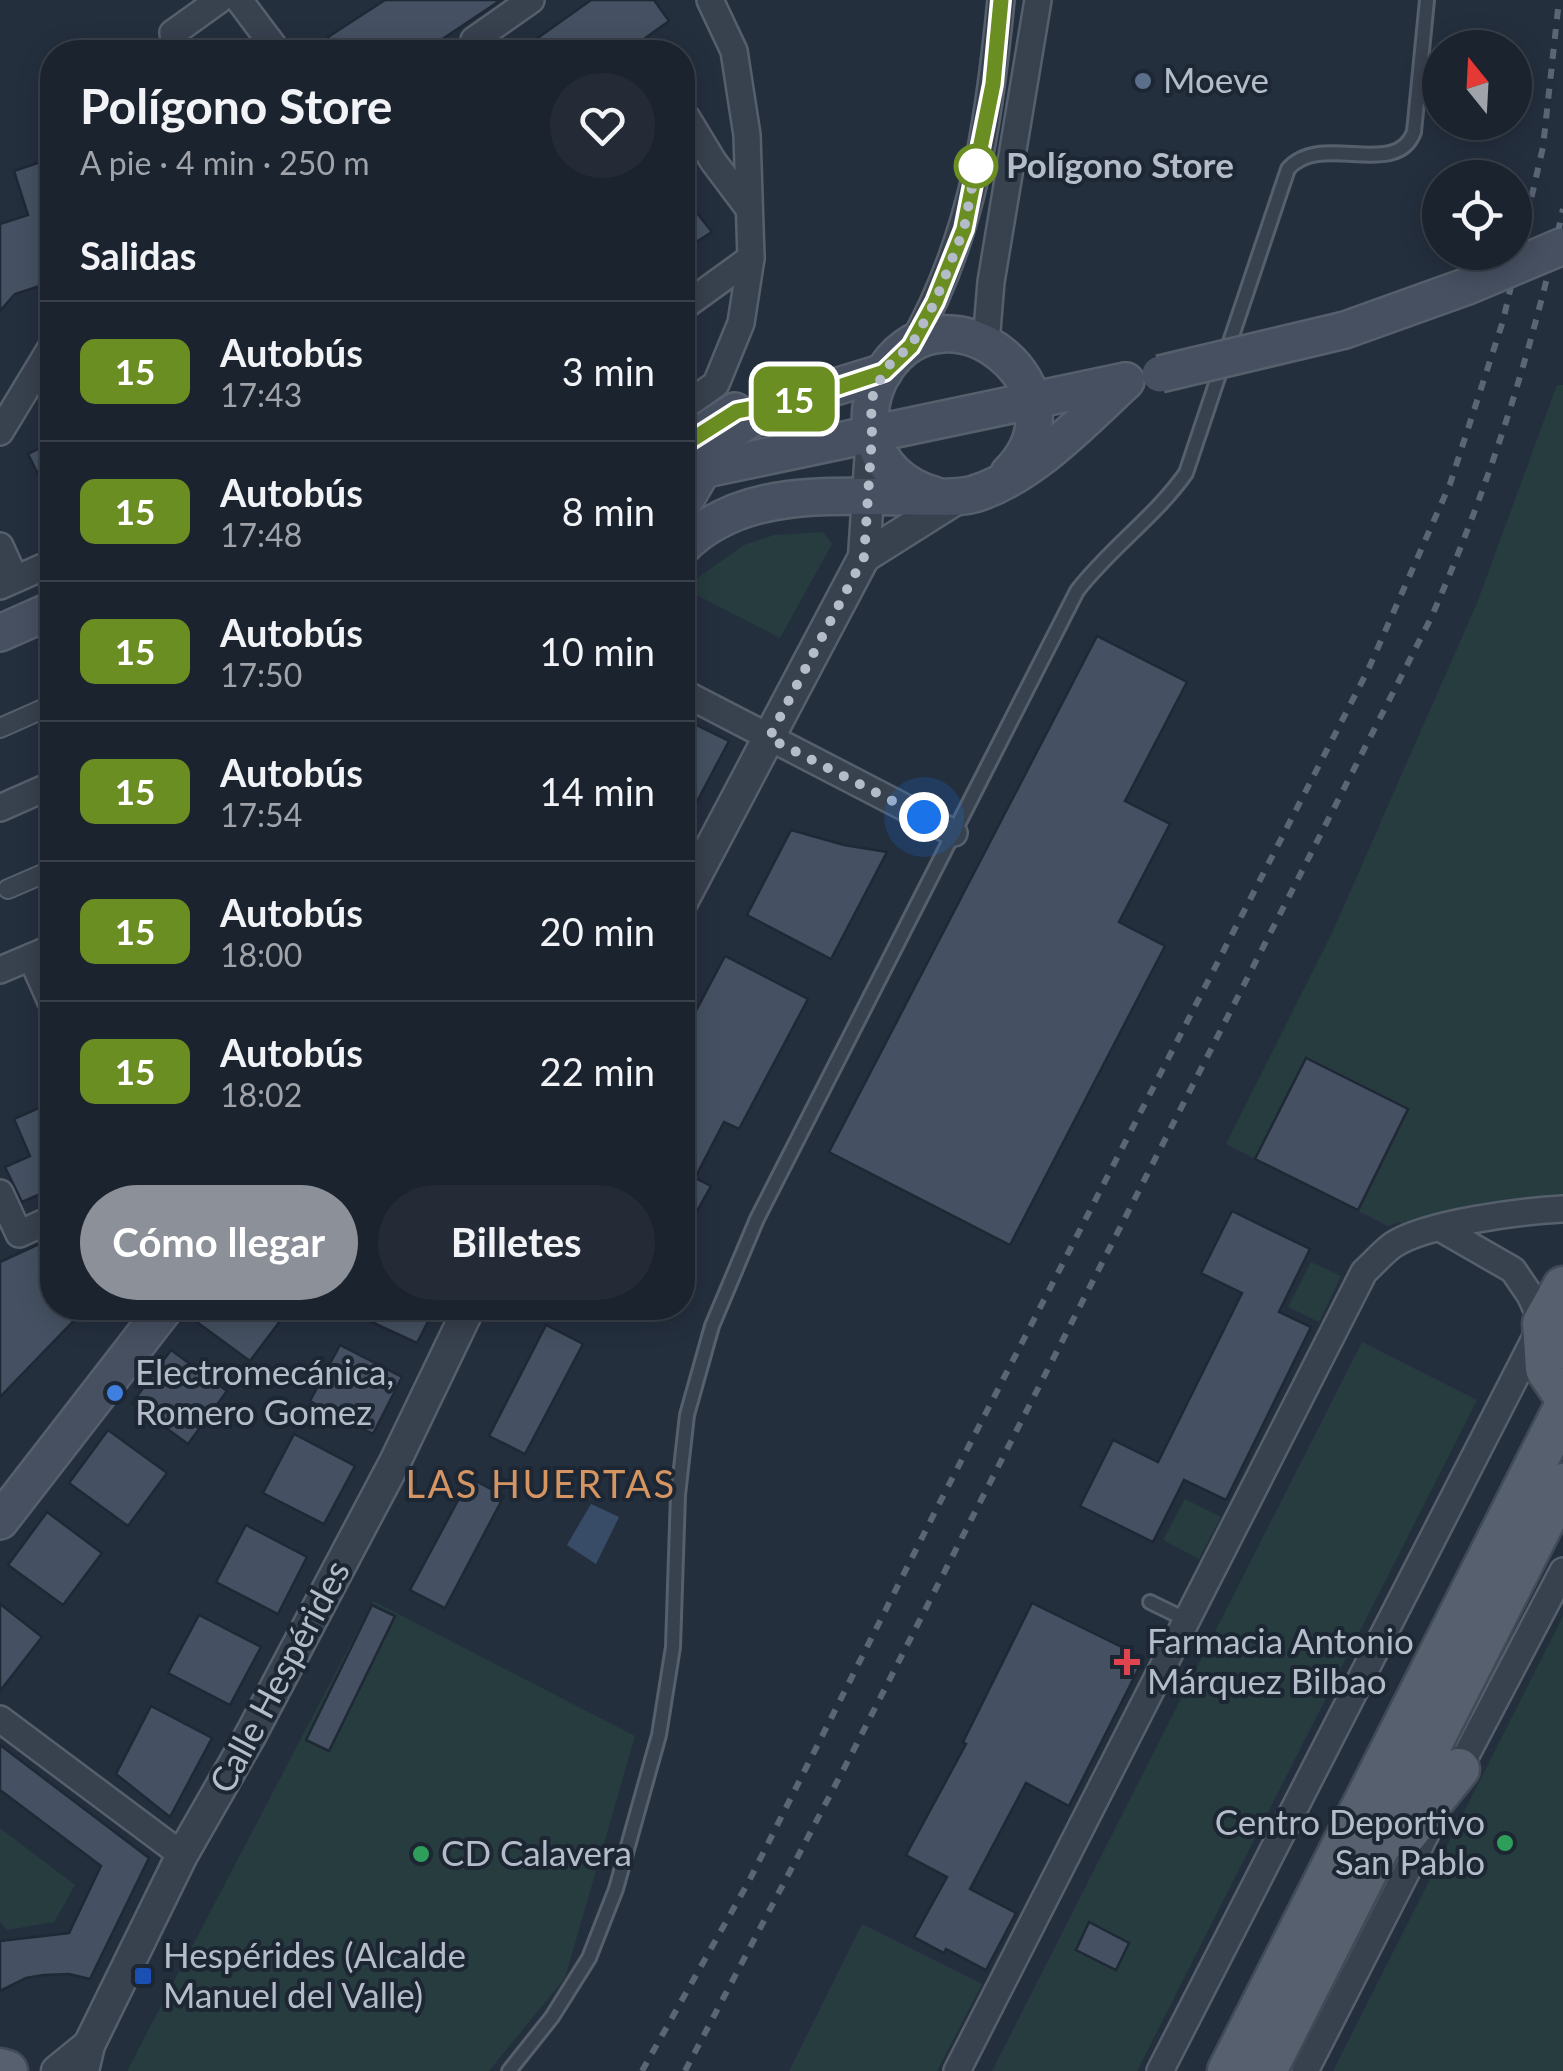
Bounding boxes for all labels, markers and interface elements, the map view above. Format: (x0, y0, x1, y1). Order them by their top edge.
north arrow (1422, 30, 1532, 140)
map controls (1422, 30, 1532, 270)
place label: Moeve (1163, 58, 1269, 100)
marker: Moeve (1132, 70, 1154, 92)
button: heart (550, 73, 655, 178)
text: Polígono Store (80, 77, 392, 134)
text: A pie · 4 min · 250 m (80, 143, 370, 182)
place label: Polígono Store (1006, 143, 1234, 185)
marker: Polígono Store (955, 145, 997, 187)
button: locate (1422, 160, 1532, 270)
text: Salidas (80, 232, 197, 278)
text: Autobús (220, 329, 363, 375)
text: 3 min (562, 348, 655, 394)
text: 15 (115, 350, 155, 392)
line badge: 15 (749, 366, 839, 432)
text: 17:43 (220, 375, 302, 414)
text: 15 (774, 378, 814, 420)
text: Autobús (220, 469, 363, 515)
text: 8 min (562, 488, 655, 534)
text: 15 (115, 490, 155, 532)
text: 17:48 (220, 515, 302, 554)
text: Autobús (220, 609, 363, 655)
text: 10 min (540, 628, 655, 674)
text: 15 (115, 630, 155, 672)
text: 17:50 (220, 655, 302, 694)
text: Autobús (220, 749, 363, 795)
text: 14 min (540, 768, 655, 814)
text: 15 (115, 770, 155, 812)
your location (899, 792, 949, 842)
text: 17:54 (220, 795, 302, 834)
text: Autobús (220, 889, 363, 935)
text: 20 min (540, 908, 655, 954)
text: 15 (115, 910, 155, 952)
text: 18:00 (220, 935, 302, 974)
text: Autobús (220, 1029, 363, 1075)
text: 22 min (540, 1048, 655, 1094)
text: 15 (115, 1050, 155, 1092)
text: 18:02 (220, 1075, 302, 1114)
button: Cómo llegar (80, 1185, 358, 1300)
button: Billetes (378, 1185, 655, 1300)
place label: Electromecánica, Romero Gomez (135, 1350, 394, 1432)
marker: Electromecánica, Romero Gomez (104, 1382, 126, 1404)
district label: LAS HUERTAS (405, 1460, 677, 1506)
street label: Calle Hespérides (199, 1553, 357, 1799)
place label: Farmacia Antonio Márquez Bilbao (1147, 1619, 1414, 1701)
marker: Farmacia Antonio Márquez Bilbao (1116, 1651, 1138, 1673)
place label: Centro Deportivo San Pablo (1215, 1800, 1485, 1882)
place label: CD Calavera (441, 1831, 632, 1873)
marker: Centro Deportivo San Pablo (1494, 1832, 1516, 1854)
marker: CD Calavera (410, 1843, 432, 1865)
place label: Hespérides (Alcalde Manuel del Valle) (163, 1933, 466, 2015)
marker: Hespérides (Alcalde Manuel del Valle) (132, 1965, 154, 1987)

